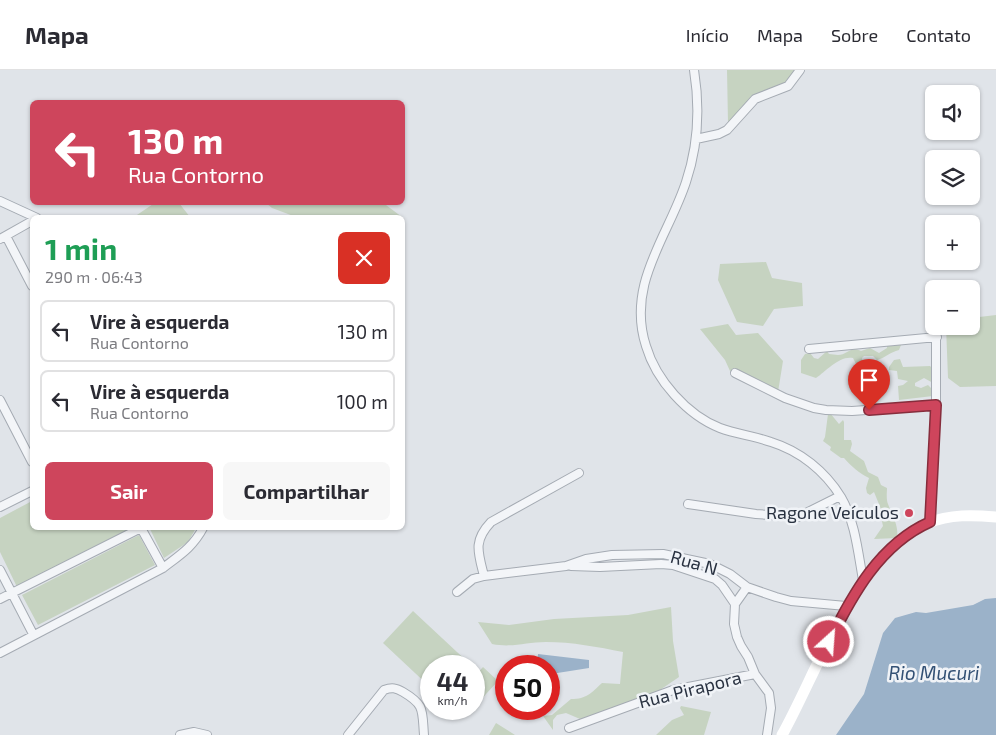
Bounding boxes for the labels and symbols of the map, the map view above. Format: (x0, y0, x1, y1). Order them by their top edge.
pin (848, 359, 890, 410)
place label: Ragone Veículos (766, 501, 899, 523)
marker: Ragone Veículos (903, 507, 915, 519)
street label: Rua N (668, 545, 720, 579)
position arrow (802, 615, 854, 667)
speed limit sign: 50 (495, 655, 560, 720)
water label: Rio Mucuri (889, 661, 980, 684)
street label: Rua Pirapora (636, 666, 743, 712)

